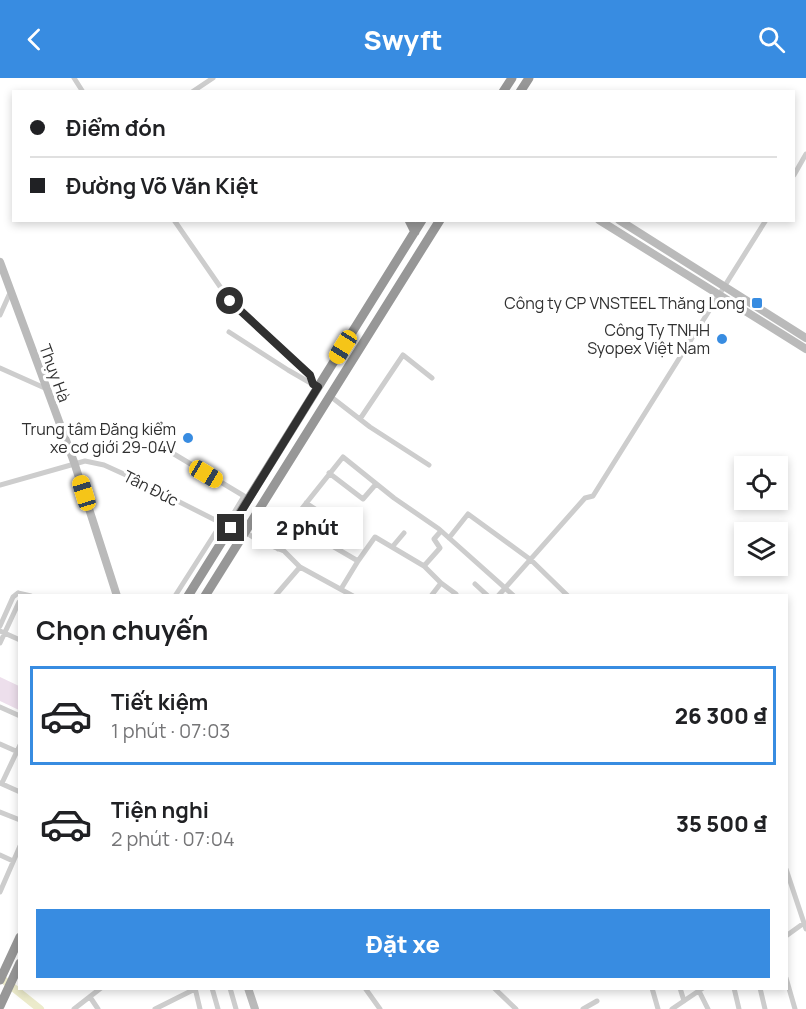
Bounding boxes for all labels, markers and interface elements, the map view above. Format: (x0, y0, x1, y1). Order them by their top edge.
text: Swyft (364, 21, 442, 58)
icon: back (18, 23, 51, 56)
icon: search (755, 23, 788, 56)
text: Điểm đón (66, 113, 166, 143)
text: Đường Võ Văn Kiệt (66, 171, 259, 201)
route start (216, 287, 243, 314)
place label: Công ty CP VNSTEEL Thăng Long (504, 292, 745, 314)
marker: Công ty CP VNSTEEL Thăng Long (750, 296, 764, 310)
place label: Công Ty TNHH Syopex Việt Nam (587, 319, 710, 359)
car (326, 327, 360, 367)
marker: Công Ty TNHH Syopex Việt Nam (715, 332, 729, 346)
street label: Thụy Hà (34, 341, 76, 405)
place label: Trung tâm Đăng kiểm xe cơ giới 29-04V (22, 418, 176, 458)
marker: Trung tâm Đăng kiểm xe cơ giới 29-04V (181, 431, 195, 445)
map controls (734, 456, 788, 576)
button: locate (734, 456, 788, 510)
car (186, 457, 226, 491)
street label: Tân Đức (120, 465, 182, 511)
car (70, 473, 98, 513)
callout: 2 phút (252, 507, 363, 549)
route end (217, 514, 244, 541)
text: 2 phút (276, 514, 339, 541)
button: layers (734, 522, 788, 576)
text: Chọn chuyến (36, 611, 208, 648)
text: Tiết kiệm (111, 687, 208, 717)
icon: car (39, 689, 93, 743)
text: 26 300 ₫ (675, 701, 767, 731)
text: 1 phút · 07:03 (111, 717, 230, 744)
text: Tiện nghi (111, 795, 209, 825)
icon: car (39, 797, 93, 851)
text: 35 500 ₫ (676, 809, 767, 839)
text: 2 phút · 07:04 (111, 825, 235, 852)
button: Đặt xe (36, 909, 770, 978)

